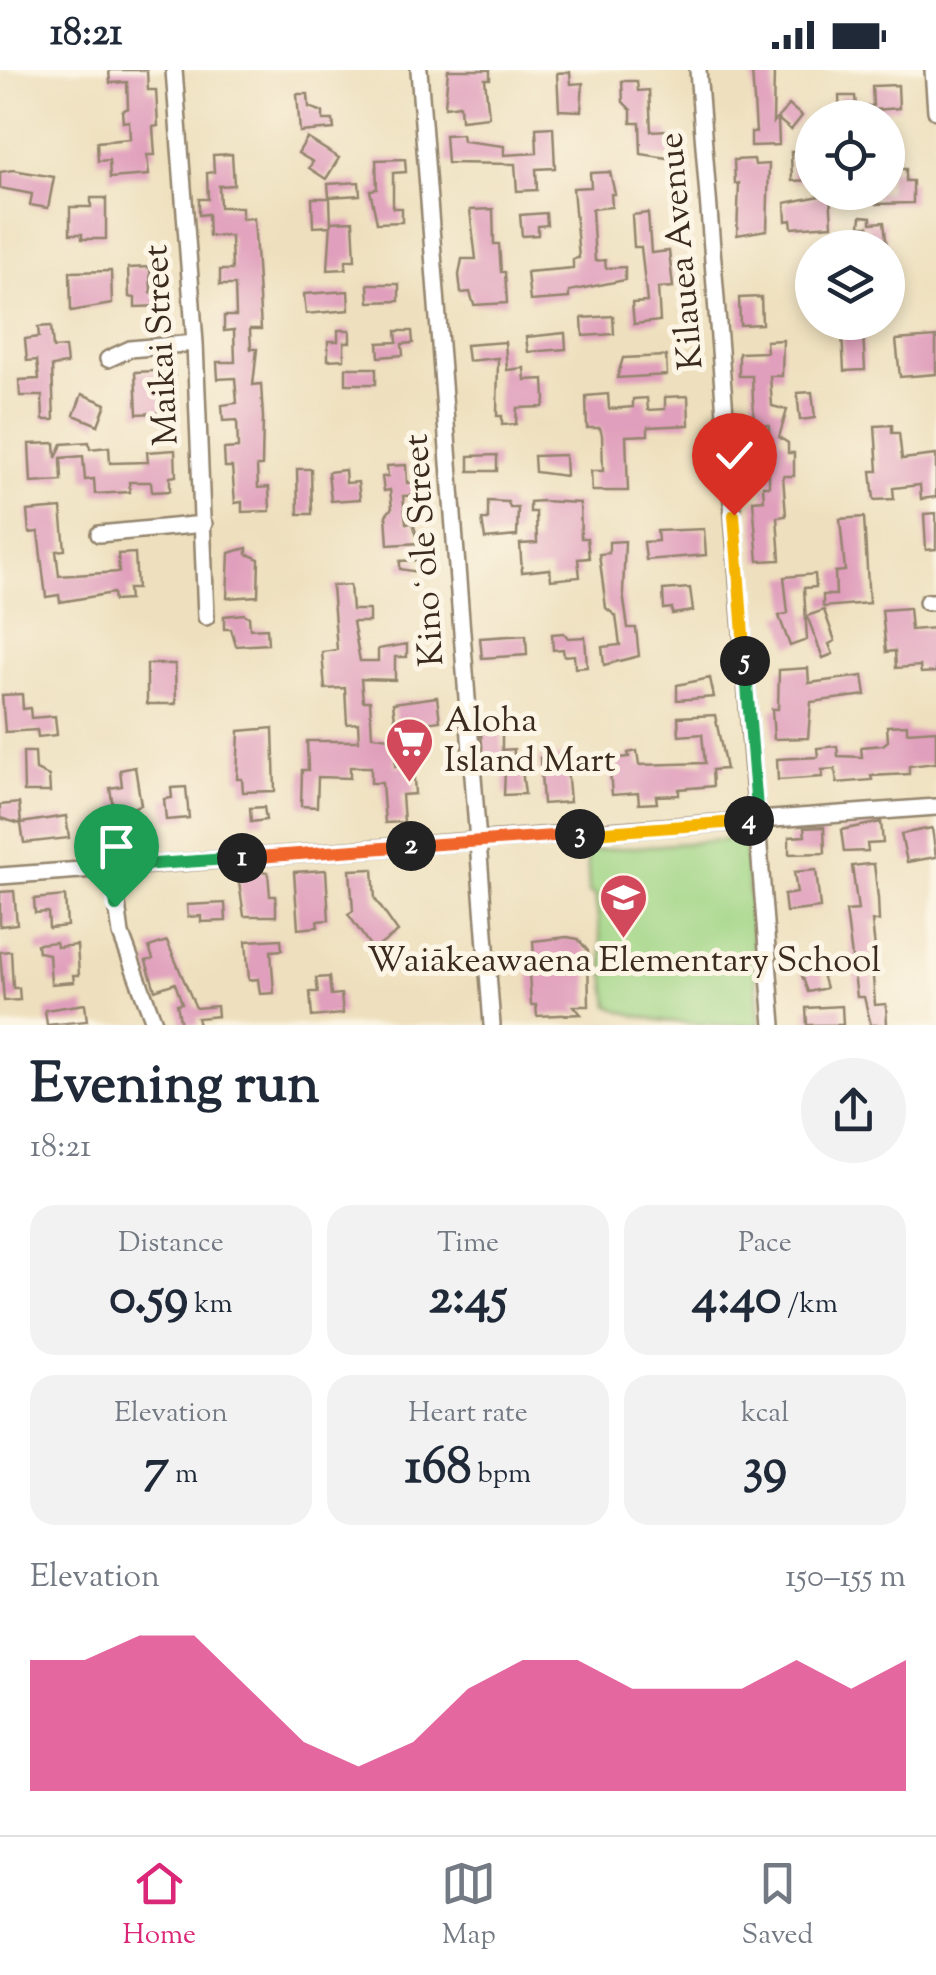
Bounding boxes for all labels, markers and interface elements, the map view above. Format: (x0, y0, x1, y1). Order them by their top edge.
text: 18:21 (50, 8, 123, 62)
map controls (795, 100, 905, 340)
button: locate (795, 100, 905, 210)
street label: Kilauea Avenue (647, 130, 719, 372)
button: layers (795, 230, 905, 340)
street label: Maikai Street (132, 243, 194, 447)
pin (692, 413, 777, 516)
icon: check (707, 428, 762, 483)
street label: Kinoʻole Street (392, 432, 460, 668)
pin: 5 (720, 636, 770, 686)
text: 5 (740, 641, 750, 681)
place label: Aloha Island Mart (444, 697, 616, 788)
supermarket icon: Aloha Island Mart (383, 716, 435, 784)
pin: 4 (724, 796, 774, 846)
text: 4 (742, 801, 756, 841)
pin (74, 804, 159, 907)
pin: 3 (555, 809, 605, 859)
text: 3 (574, 814, 586, 854)
icon: arrive (89, 819, 144, 874)
pin: 2 (386, 821, 436, 871)
text: 2 (404, 826, 418, 866)
pin: 1 (217, 833, 267, 883)
text: 1 (237, 838, 247, 878)
school or university icon: Waiākeawaena Elementary School (598, 872, 650, 940)
place label: Waiākeawaena Elementary School (367, 937, 881, 988)
text: Evening run (30, 1048, 319, 1127)
button: share (801, 1058, 906, 1163)
text: 18:21 (30, 1125, 91, 1171)
text: Distance (118, 1224, 224, 1264)
text: Time (437, 1224, 499, 1264)
text: Pace (738, 1224, 792, 1264)
text: 0.59 (109, 1264, 188, 1336)
text: 2:45 (429, 1264, 507, 1336)
text: 4:40 (692, 1264, 781, 1336)
text: km (188, 1285, 233, 1325)
text: /km (781, 1285, 838, 1325)
text: Elevation (114, 1394, 228, 1434)
text: Heart rate (408, 1394, 528, 1434)
text: kcal (741, 1394, 789, 1434)
text: 7 (144, 1434, 169, 1506)
text: 168 (405, 1434, 472, 1506)
text: 39 (743, 1434, 787, 1506)
text: m (169, 1455, 198, 1495)
text: bpm (472, 1455, 531, 1495)
text: Elevation (30, 1555, 160, 1601)
text: 150–155 m (785, 1555, 906, 1601)
tab: Home (123, 1856, 196, 1956)
tab: Map (441, 1856, 496, 1956)
tab: Saved (741, 1856, 813, 1956)

